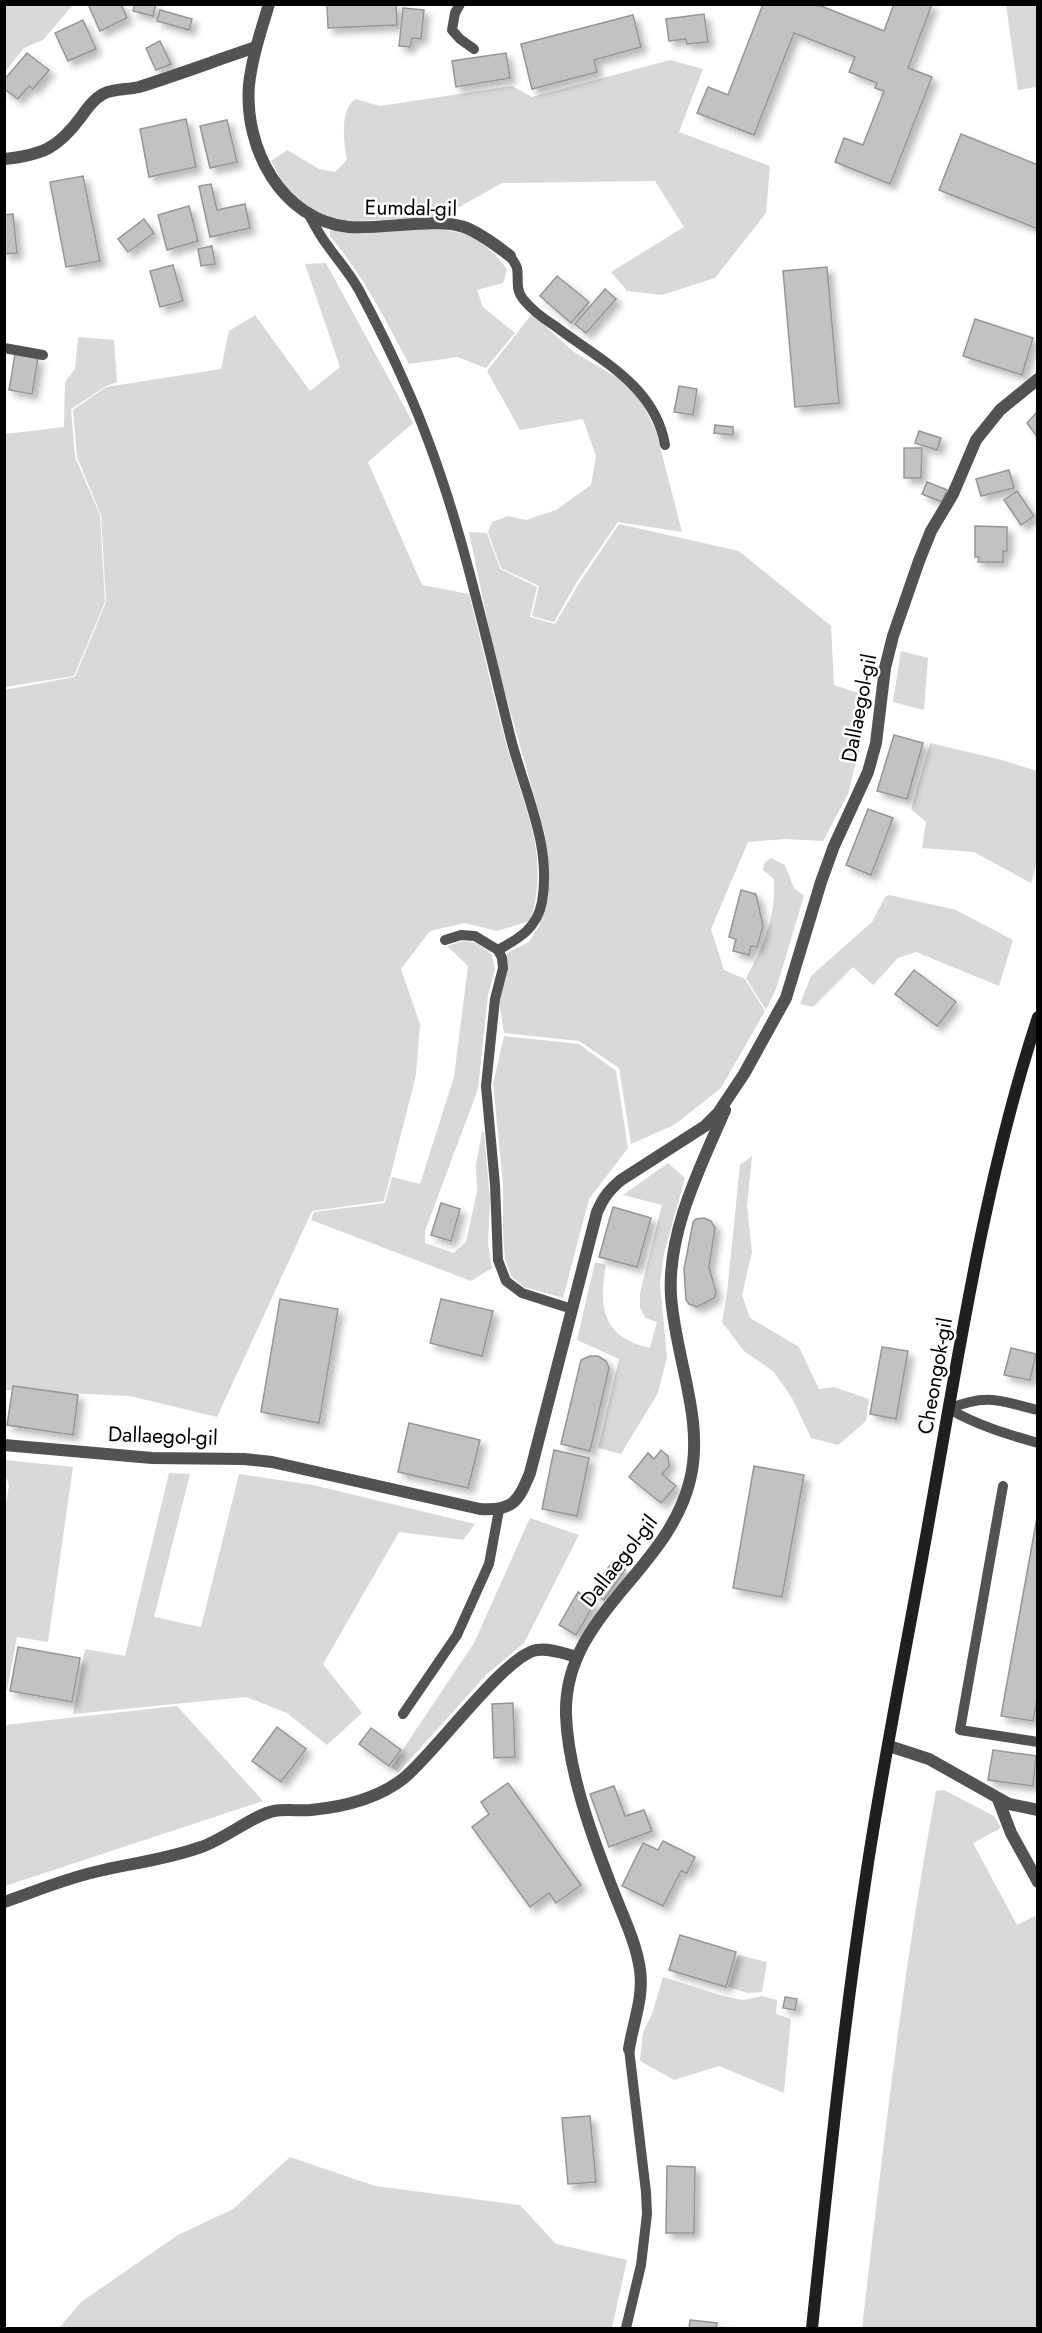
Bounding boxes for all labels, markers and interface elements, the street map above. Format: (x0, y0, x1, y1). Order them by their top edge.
street label: Eumdal-gil (364, 192, 458, 224)
street label: Dallaegol-gil (834, 651, 884, 765)
street label: Cheongok-gil (910, 1315, 960, 1437)
street label: Dallaegol-gil (108, 1419, 218, 1453)
street label: Dallaegol-gil (573, 1508, 665, 1614)

